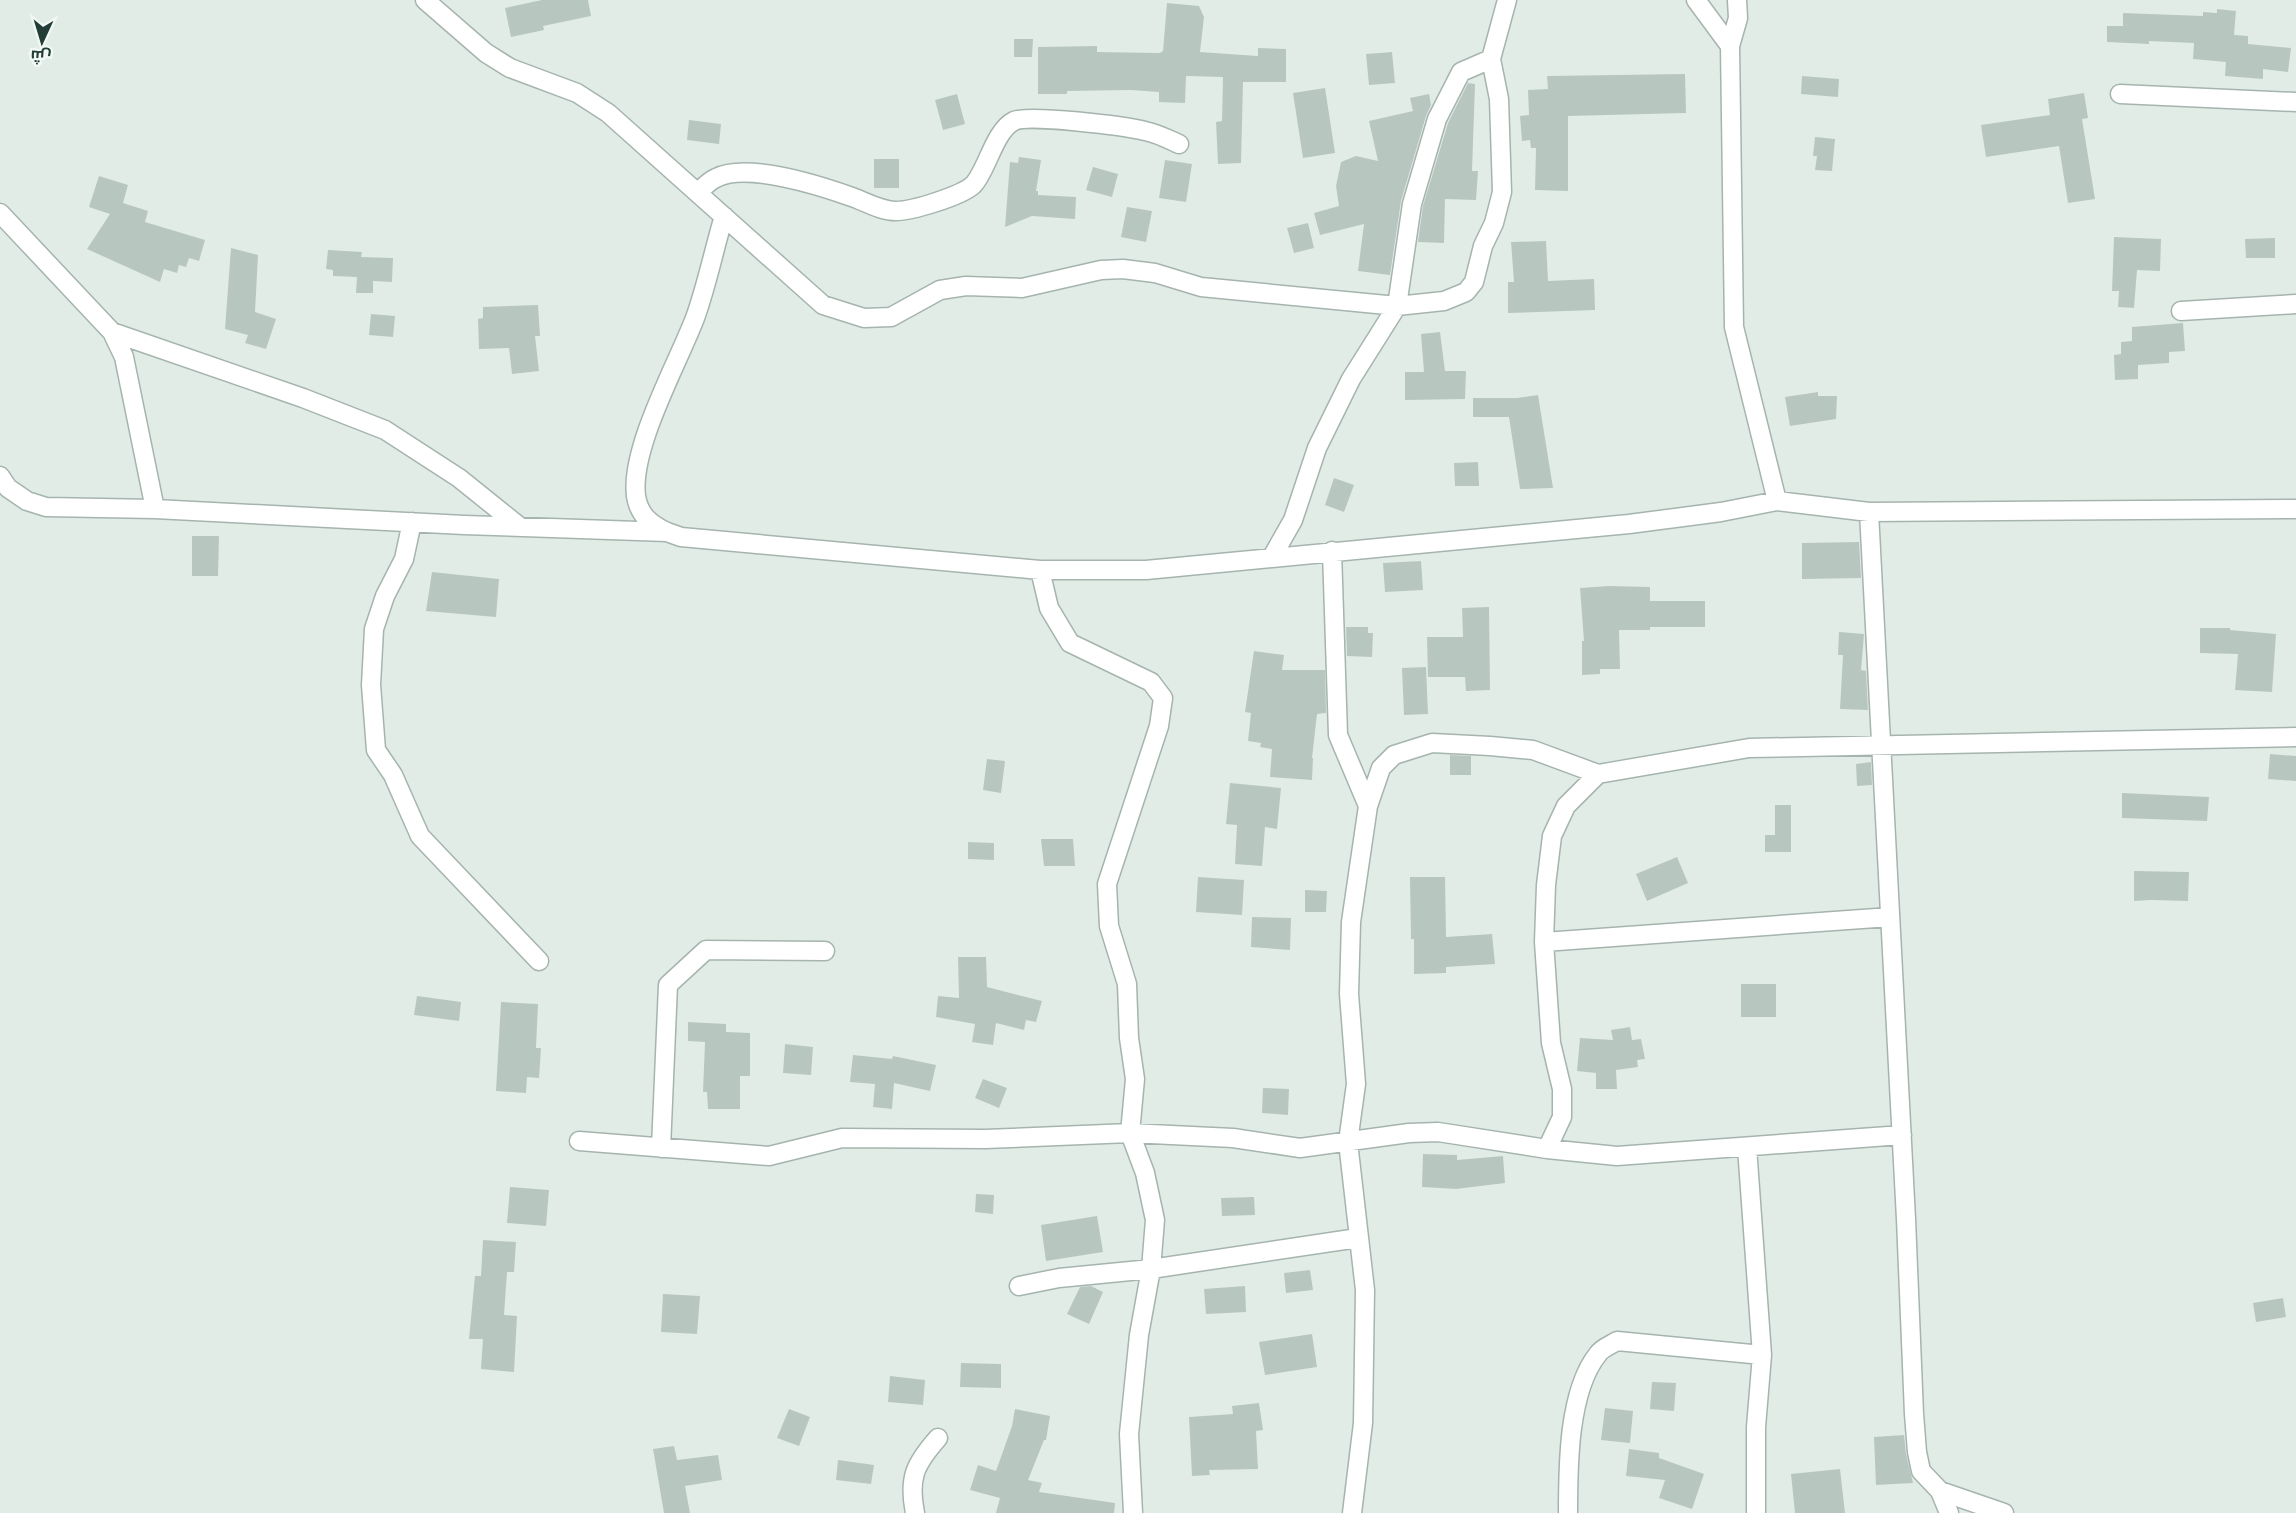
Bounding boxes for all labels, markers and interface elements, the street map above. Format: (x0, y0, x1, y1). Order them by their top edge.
north arrow (12, 12, 72, 72)
text: ش (30, 46, 52, 68)

